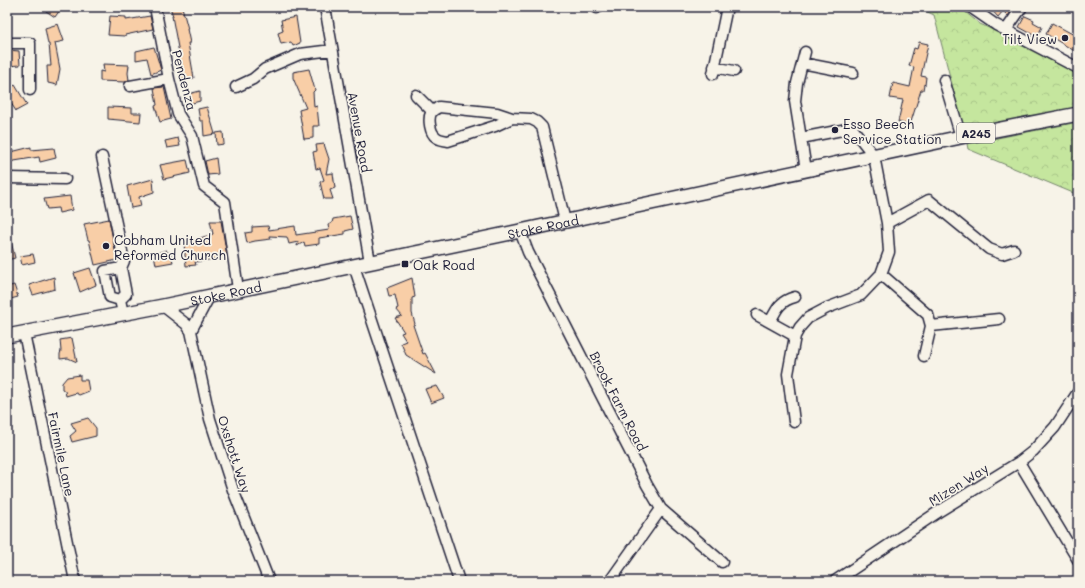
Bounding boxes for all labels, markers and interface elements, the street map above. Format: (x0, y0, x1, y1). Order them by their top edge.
place label: Tilt View (1002, 30, 1057, 47)
marker: Tilt View (1060, 33, 1070, 43)
street label: Pendenza (169, 48, 201, 112)
street label: Avenue Road (345, 90, 375, 174)
place label: Esso Beech Service Station (843, 115, 941, 147)
road number: A245 (957, 123, 995, 143)
marker: Esso Beech Service Station (830, 125, 840, 135)
street label: Stoke Road (506, 210, 580, 242)
place label: Cobham United Reformed Church (114, 231, 226, 263)
marker: Cobham United Reformed Church (101, 241, 111, 251)
place label: Oak Road (413, 256, 475, 273)
marker: Oak Road (400, 259, 410, 269)
street label: Stoke Road (189, 277, 263, 309)
street label: Brook Farm Road (586, 348, 652, 454)
street label: Fairmile Lane (45, 410, 79, 498)
street label: Oxshott Way (215, 413, 256, 495)
street label: Mizen Way (925, 459, 991, 509)

